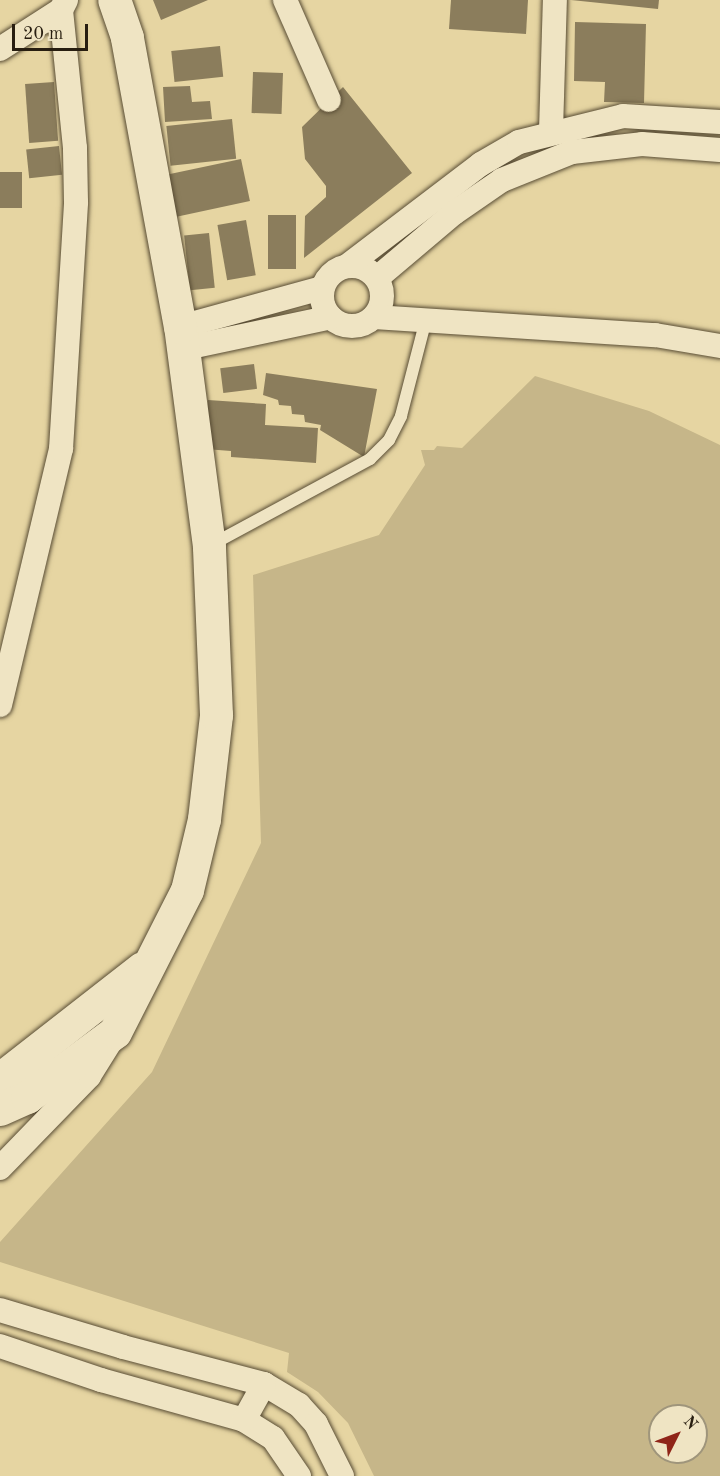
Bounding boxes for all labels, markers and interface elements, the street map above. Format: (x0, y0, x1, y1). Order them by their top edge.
scale bar (15, 12, 92, 50)
text: 20 m (23, 25, 63, 43)
north arrow (648, 1404, 708, 1464)
text: N (680, 1413, 700, 1433)

